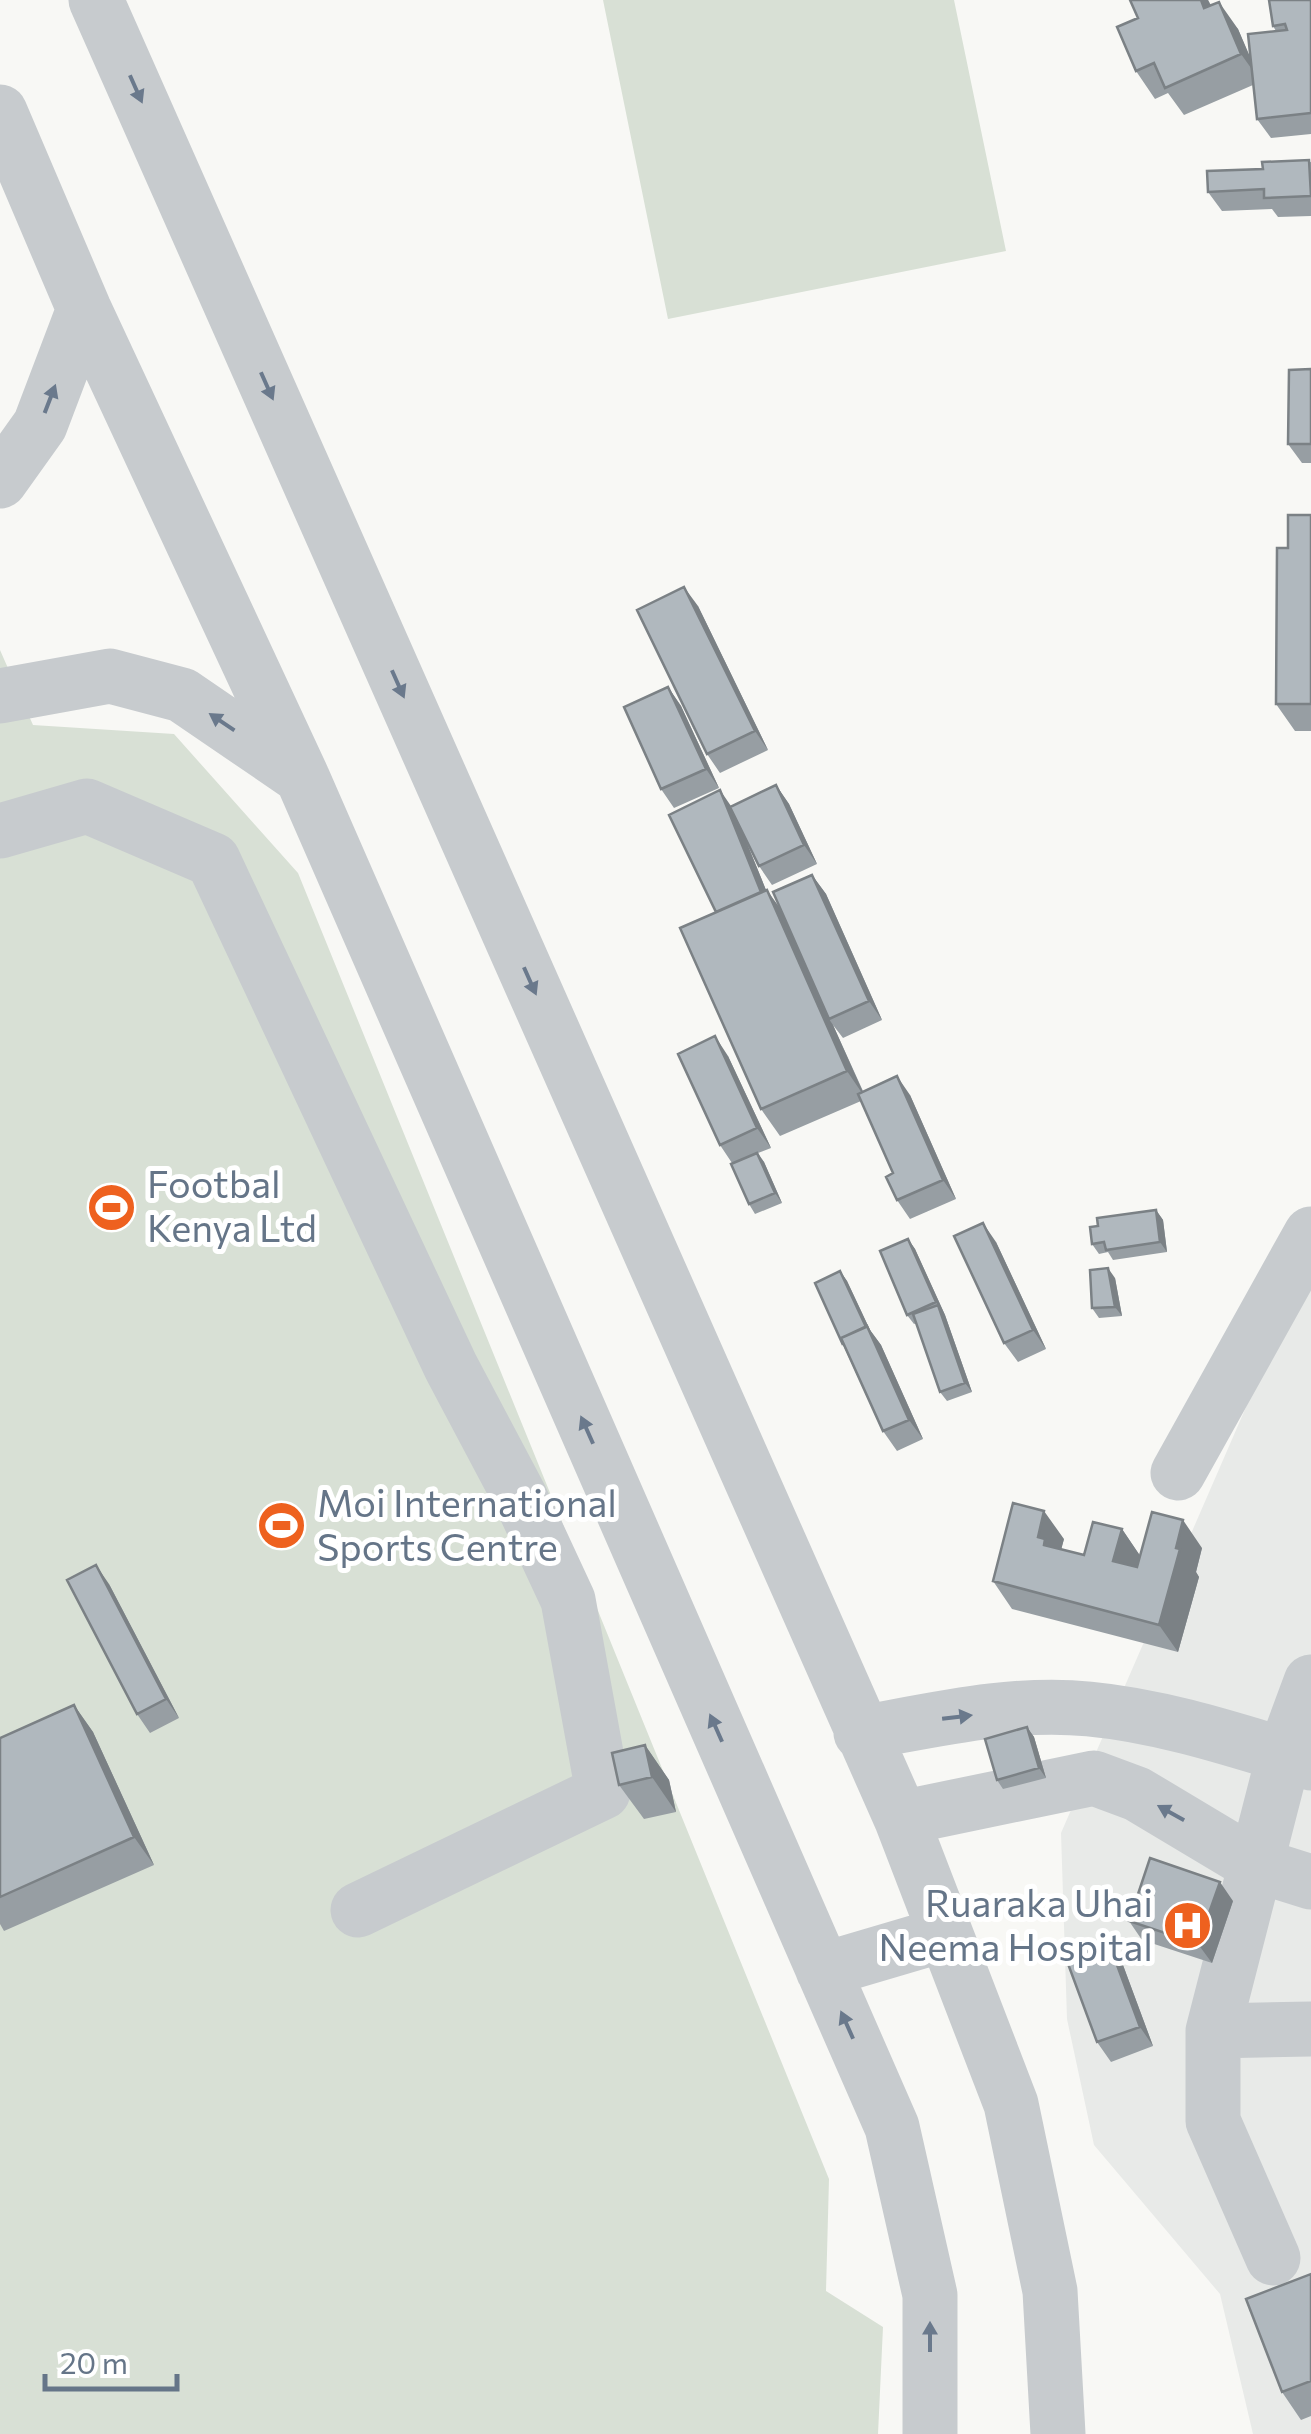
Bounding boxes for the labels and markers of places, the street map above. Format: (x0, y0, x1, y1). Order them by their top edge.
place label: Footbal Kenya Ltd (147, 1159, 317, 1250)
sports icon: Footbal Kenya Ltd (86, 1181, 138, 1233)
place label: Moi International Sports Centre (317, 1478, 617, 1569)
sports icon: Moi International Sports Centre (256, 1500, 308, 1552)
place label: Ruaraka Uhai Neema Hospital (879, 1878, 1153, 1969)
hospital icon: Ruaraka Uhai Neema Hospital (1162, 1900, 1214, 1952)

